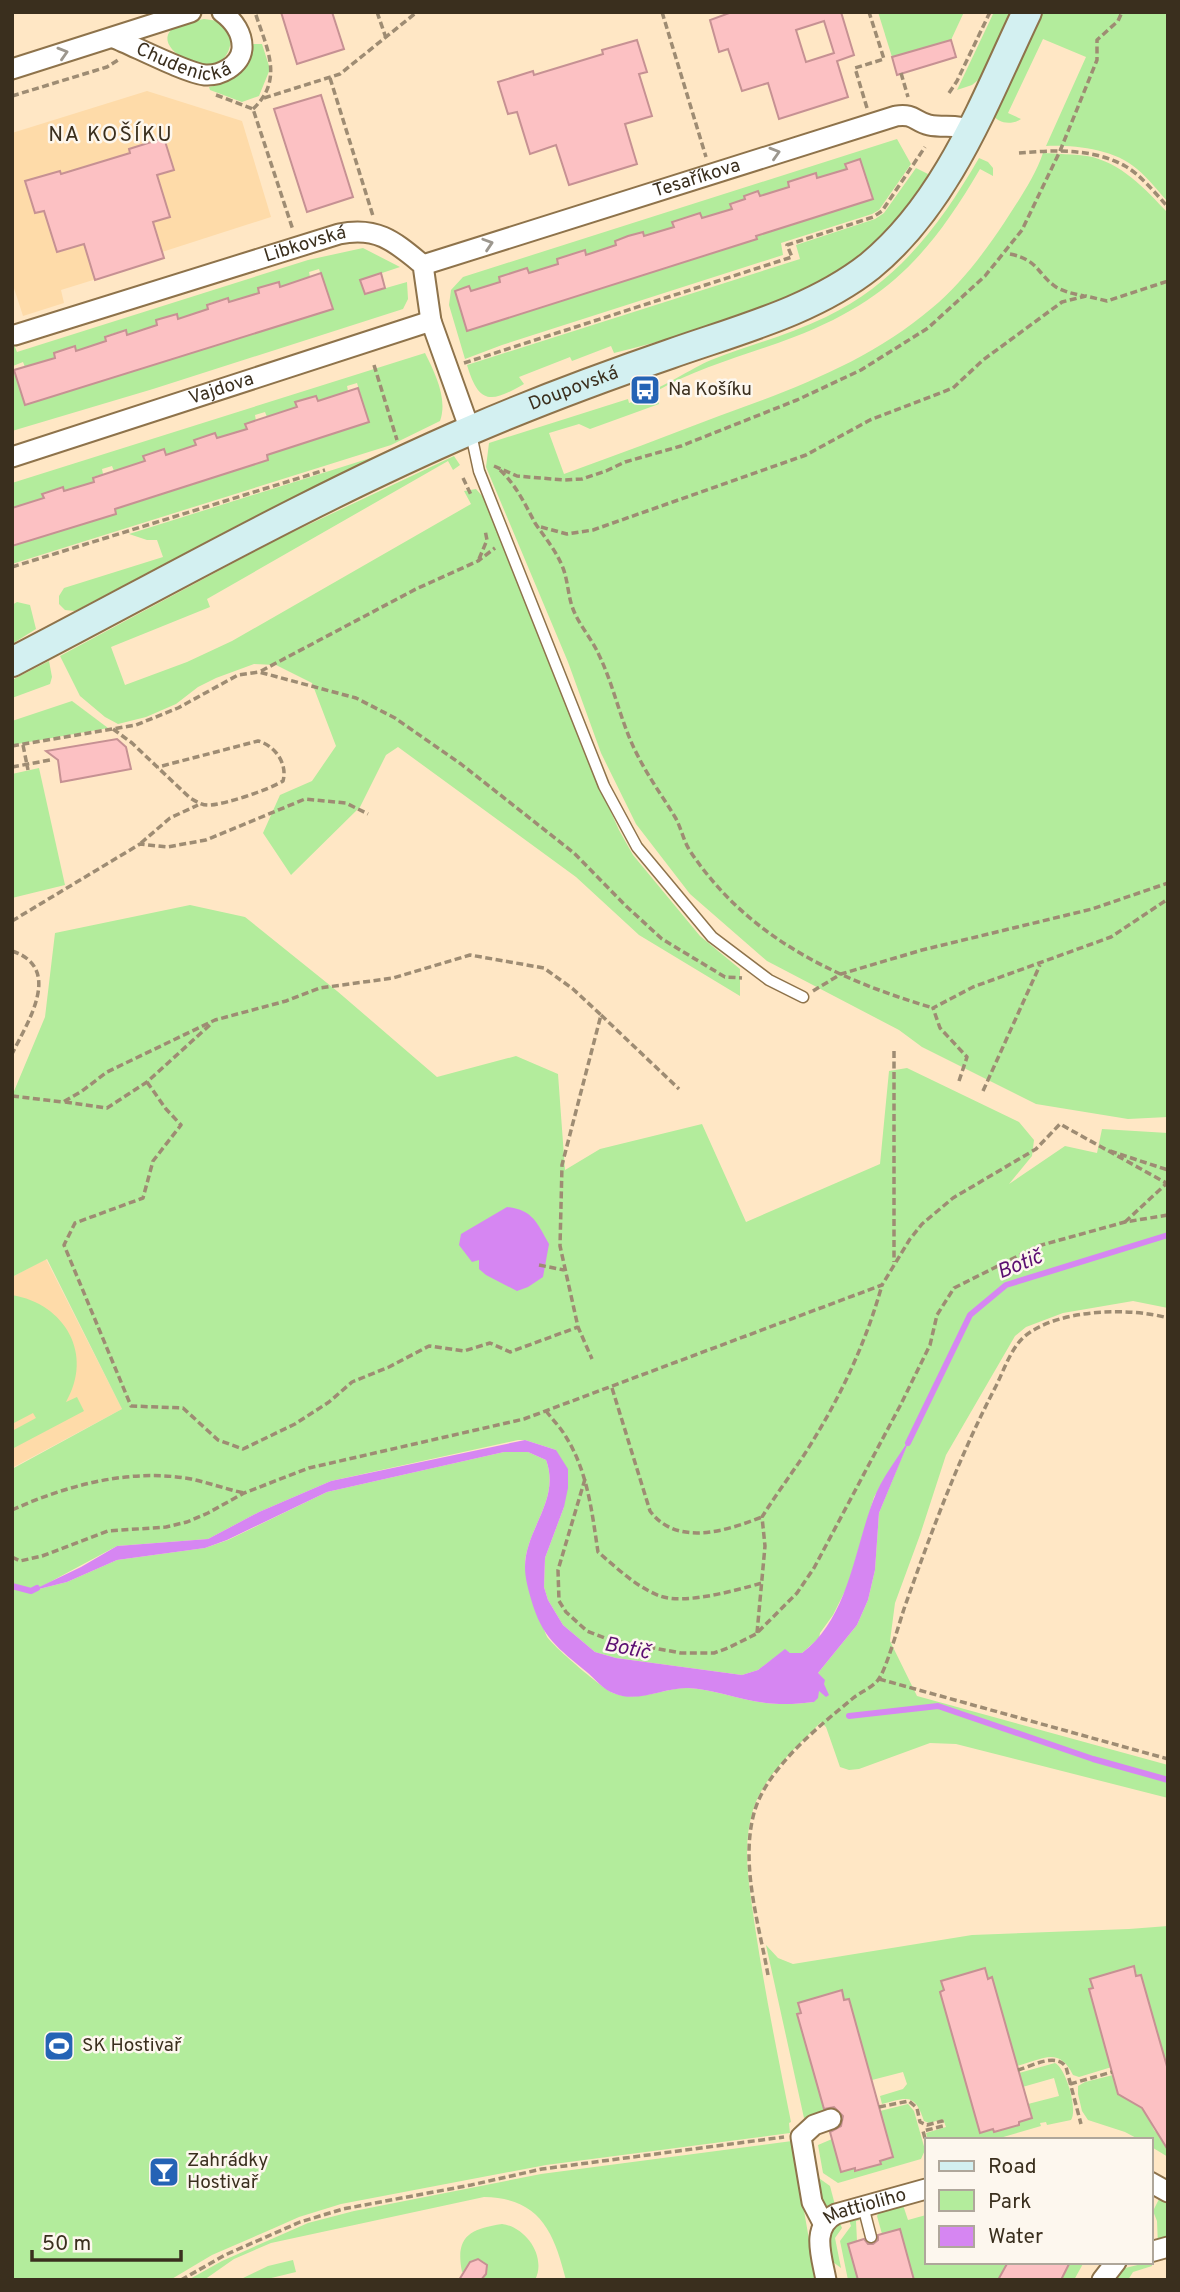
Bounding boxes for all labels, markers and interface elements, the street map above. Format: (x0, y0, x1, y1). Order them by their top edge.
street label: Chudenická (132, 37, 236, 87)
one-way arrow (57, 47, 69, 62)
district label: NA KOŠÍKU (48, 121, 174, 149)
one-way arrow (769, 146, 781, 161)
street label: Tesaříkova (650, 154, 743, 204)
street label: Libkovská (261, 221, 348, 269)
one-way arrow (482, 237, 494, 252)
street label: Doupovská (525, 361, 622, 417)
street label: Vajdova (186, 367, 257, 411)
bus stop icon: Na Košíku (628, 373, 662, 407)
place label: Na Košíku (668, 378, 752, 402)
water label: Botič (993, 1243, 1048, 1286)
water label: Botič (602, 1631, 654, 1667)
sports icon: SK Hostivař (42, 2029, 76, 2063)
place label: SK Hostivař (82, 2034, 183, 2058)
legend (925, 2138, 1152, 2264)
place label: Zahrádky Hostivař (187, 2149, 268, 2195)
text: Road (988, 2154, 1037, 2181)
bar icon: Zahrádky Hostivař (147, 2155, 181, 2189)
street label: Mattioliho (819, 2183, 909, 2231)
text: Park (988, 2189, 1031, 2216)
scale bar (32, 2218, 180, 2262)
text: Water (988, 2224, 1043, 2251)
text: 50 m (42, 2231, 91, 2258)

